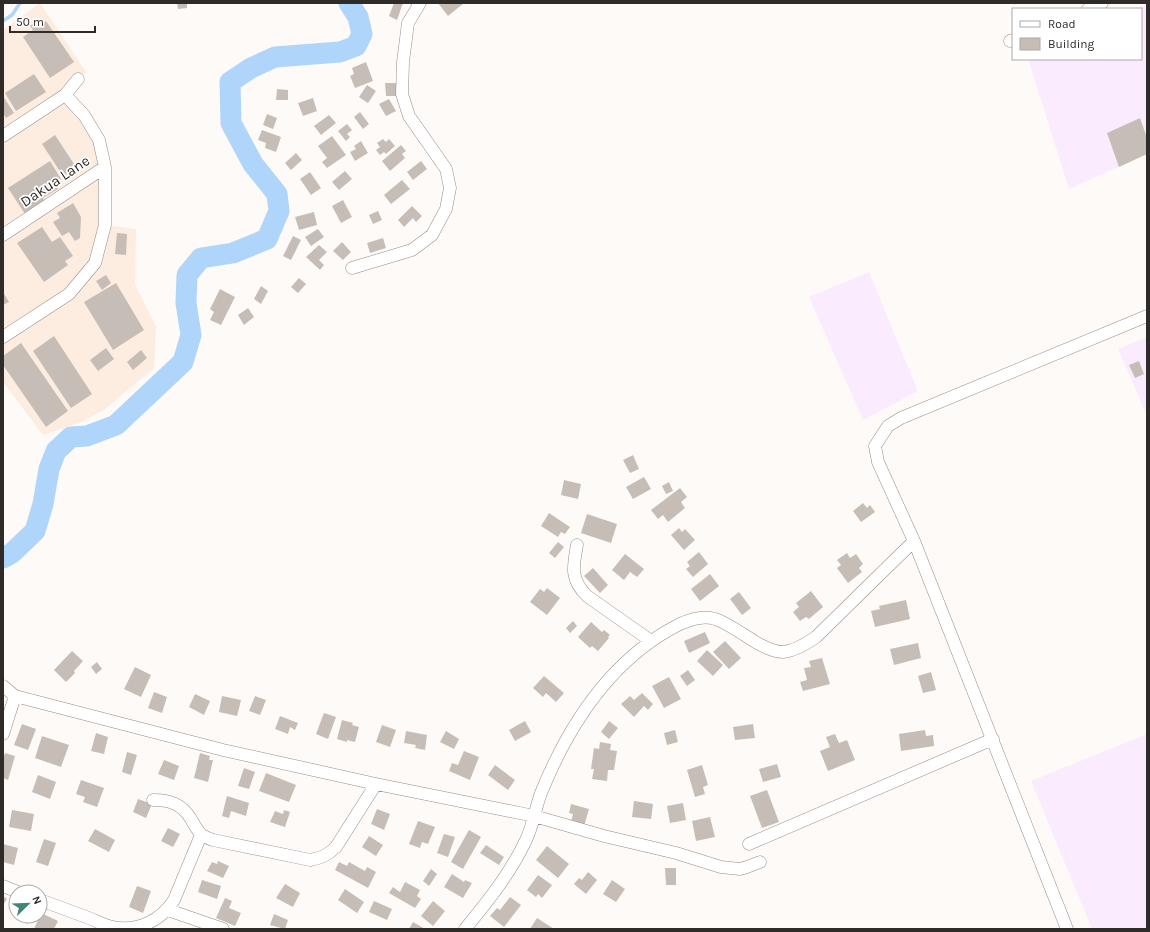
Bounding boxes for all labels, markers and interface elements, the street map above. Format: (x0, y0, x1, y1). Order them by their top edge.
scale bar (10, 8, 95, 34)
legend (1012, 8, 1142, 60)
text: 50 m (16, 15, 44, 29)
text: Road (1048, 17, 1076, 31)
text: Building (1048, 37, 1095, 51)
street label: Dakua Lane (17, 151, 93, 211)
north arrow (8, 884, 48, 924)
text: N (29, 894, 44, 906)

